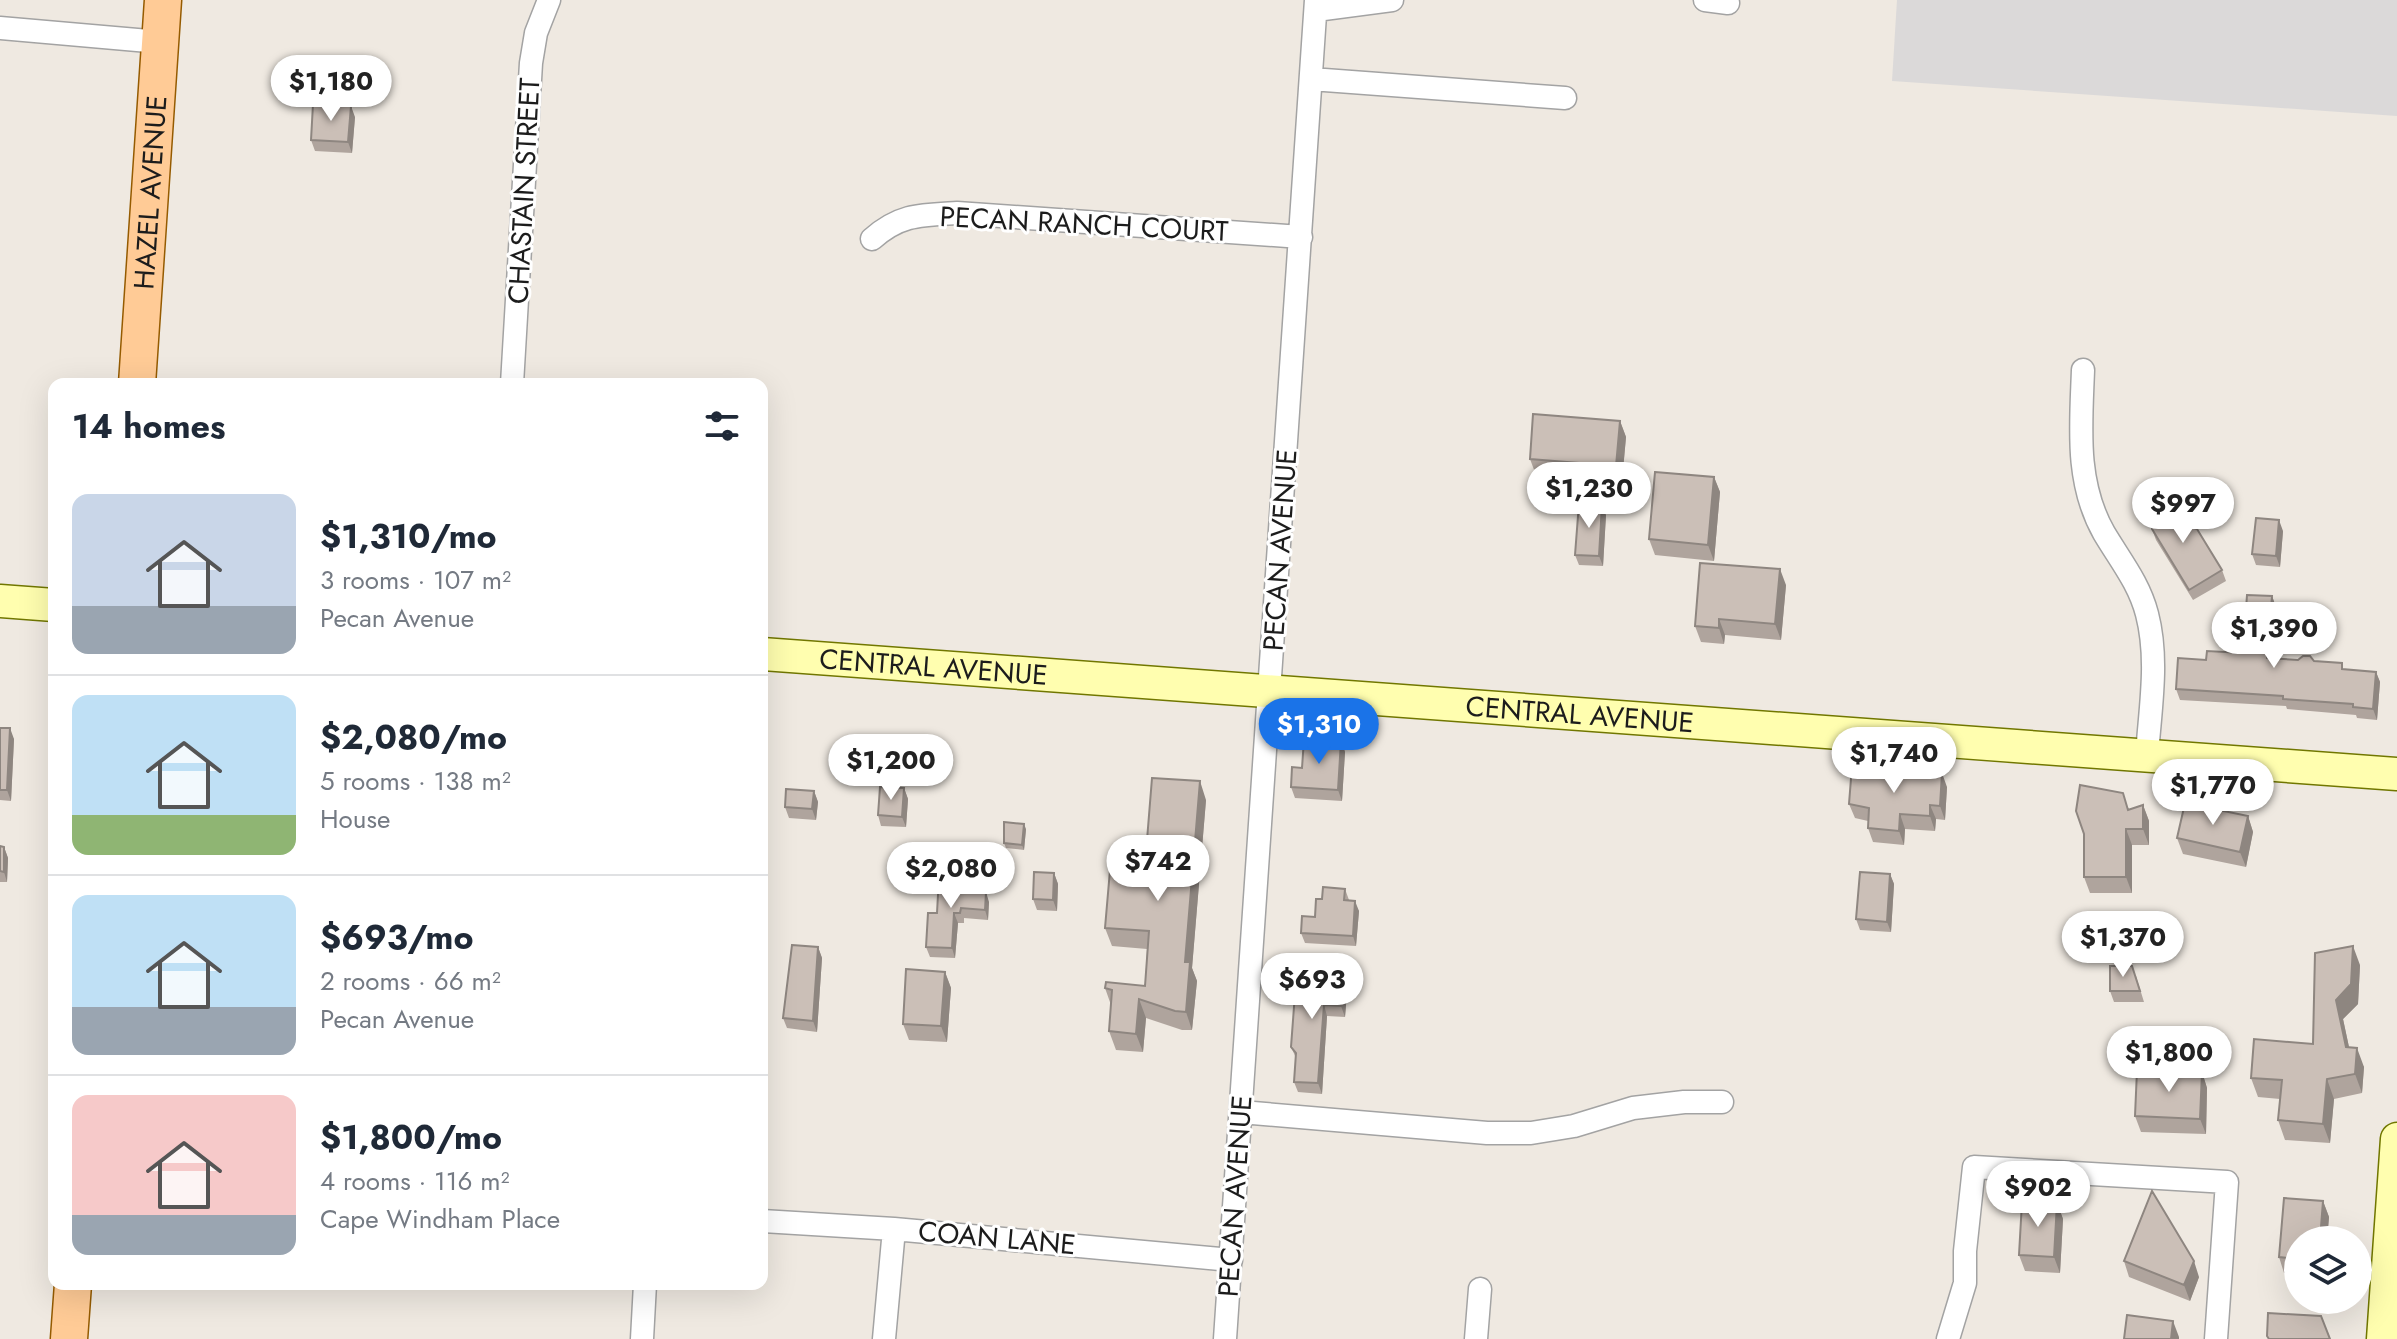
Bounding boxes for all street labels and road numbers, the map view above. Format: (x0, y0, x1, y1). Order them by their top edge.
street label: CHASTAIN STREET (498, 77, 550, 305)
street label: HAZEL AVENUE (123, 94, 177, 291)
street label: PECAN RANCH COURT (939, 196, 1229, 252)
street label: PECAN AVENUE (1252, 448, 1308, 652)
street label: CENTRAL AVENUE (818, 638, 1049, 695)
street label: CENTRAL AVENUE (1464, 685, 1695, 743)
street label: PECAN AVENUE (1207, 1094, 1263, 1298)
street label: COAN LANE (916, 1211, 1078, 1265)

